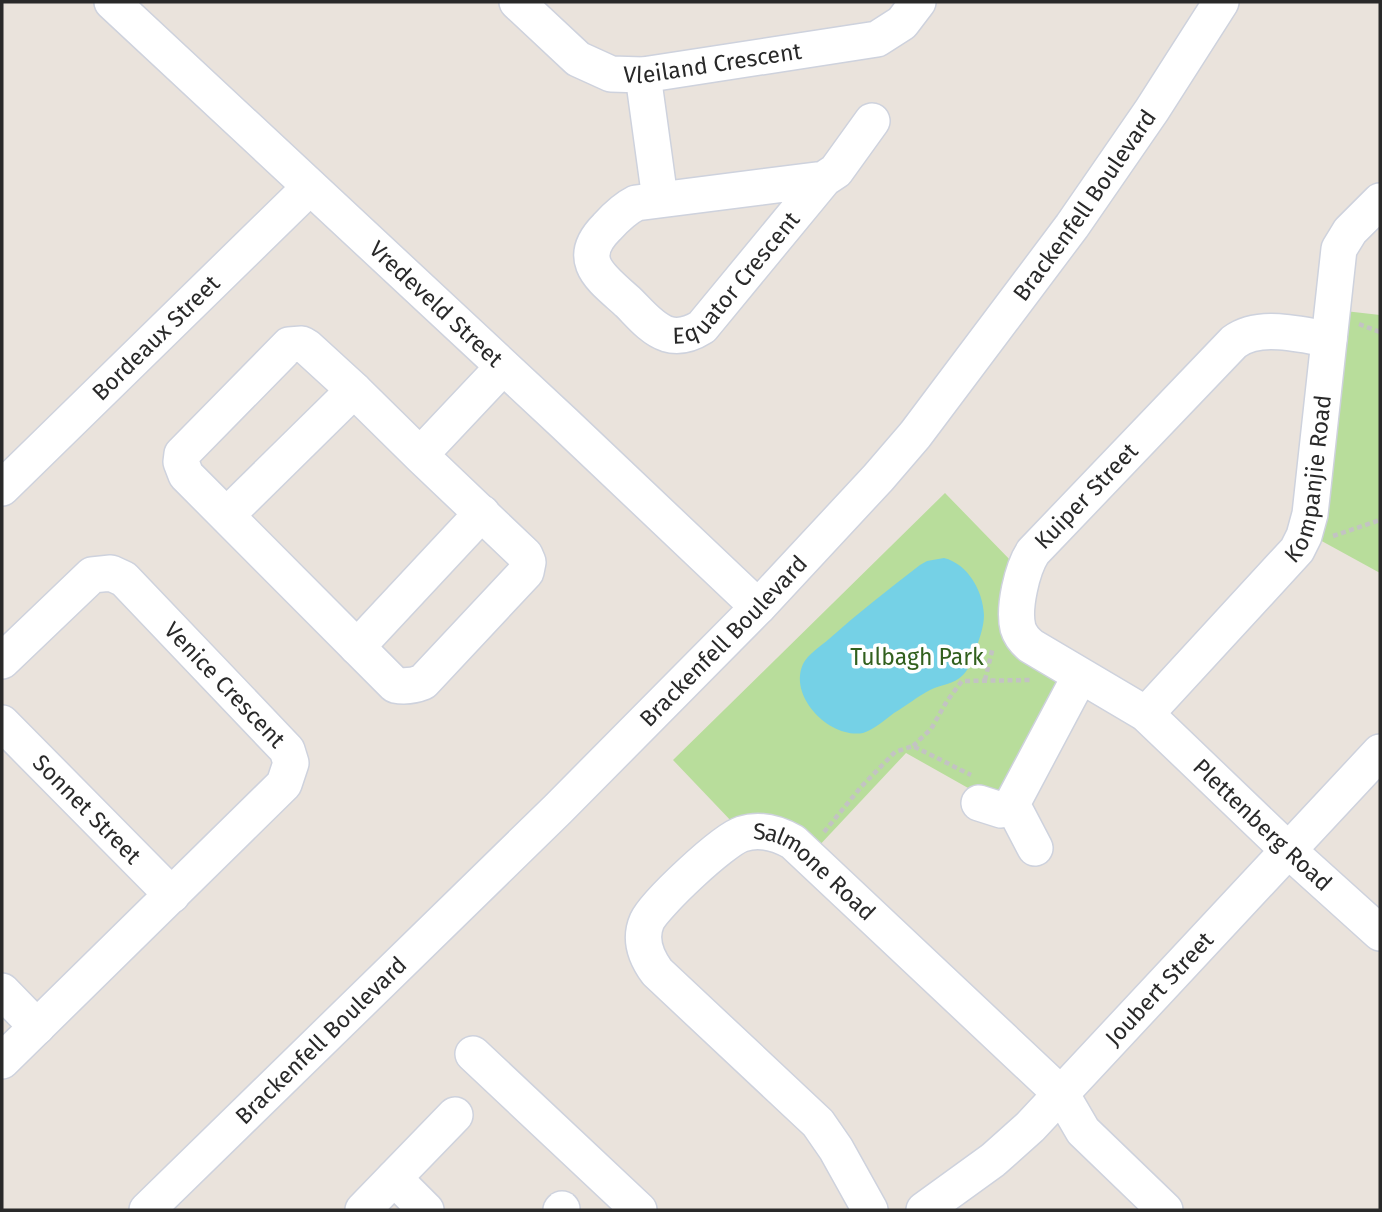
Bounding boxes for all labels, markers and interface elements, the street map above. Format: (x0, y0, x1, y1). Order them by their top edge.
street label: Vleiland Crescent (623, 37, 804, 89)
street label: Brackenfell Boulevard (1007, 104, 1162, 306)
street label: Equator Crescent (672, 205, 806, 350)
street label: Vredeveld Street (364, 235, 509, 373)
street label: Bordeaux Street (86, 269, 226, 406)
street label: Kompanjie Road (1278, 393, 1337, 568)
street label: Kuiper Street (1028, 437, 1144, 555)
street label: Brackenfell Boulevard (634, 549, 813, 732)
street label: Venice Crescent (158, 616, 292, 754)
park label: Tulbagh Park (850, 643, 984, 671)
street label: Sonnet Street (27, 749, 148, 870)
street label: Plettenberg Road (1187, 753, 1338, 897)
street label: Salmone Road (753, 817, 881, 926)
street label: Joubert Street (1099, 925, 1220, 1052)
street label: Brackenfell Boulevard (230, 951, 412, 1130)

